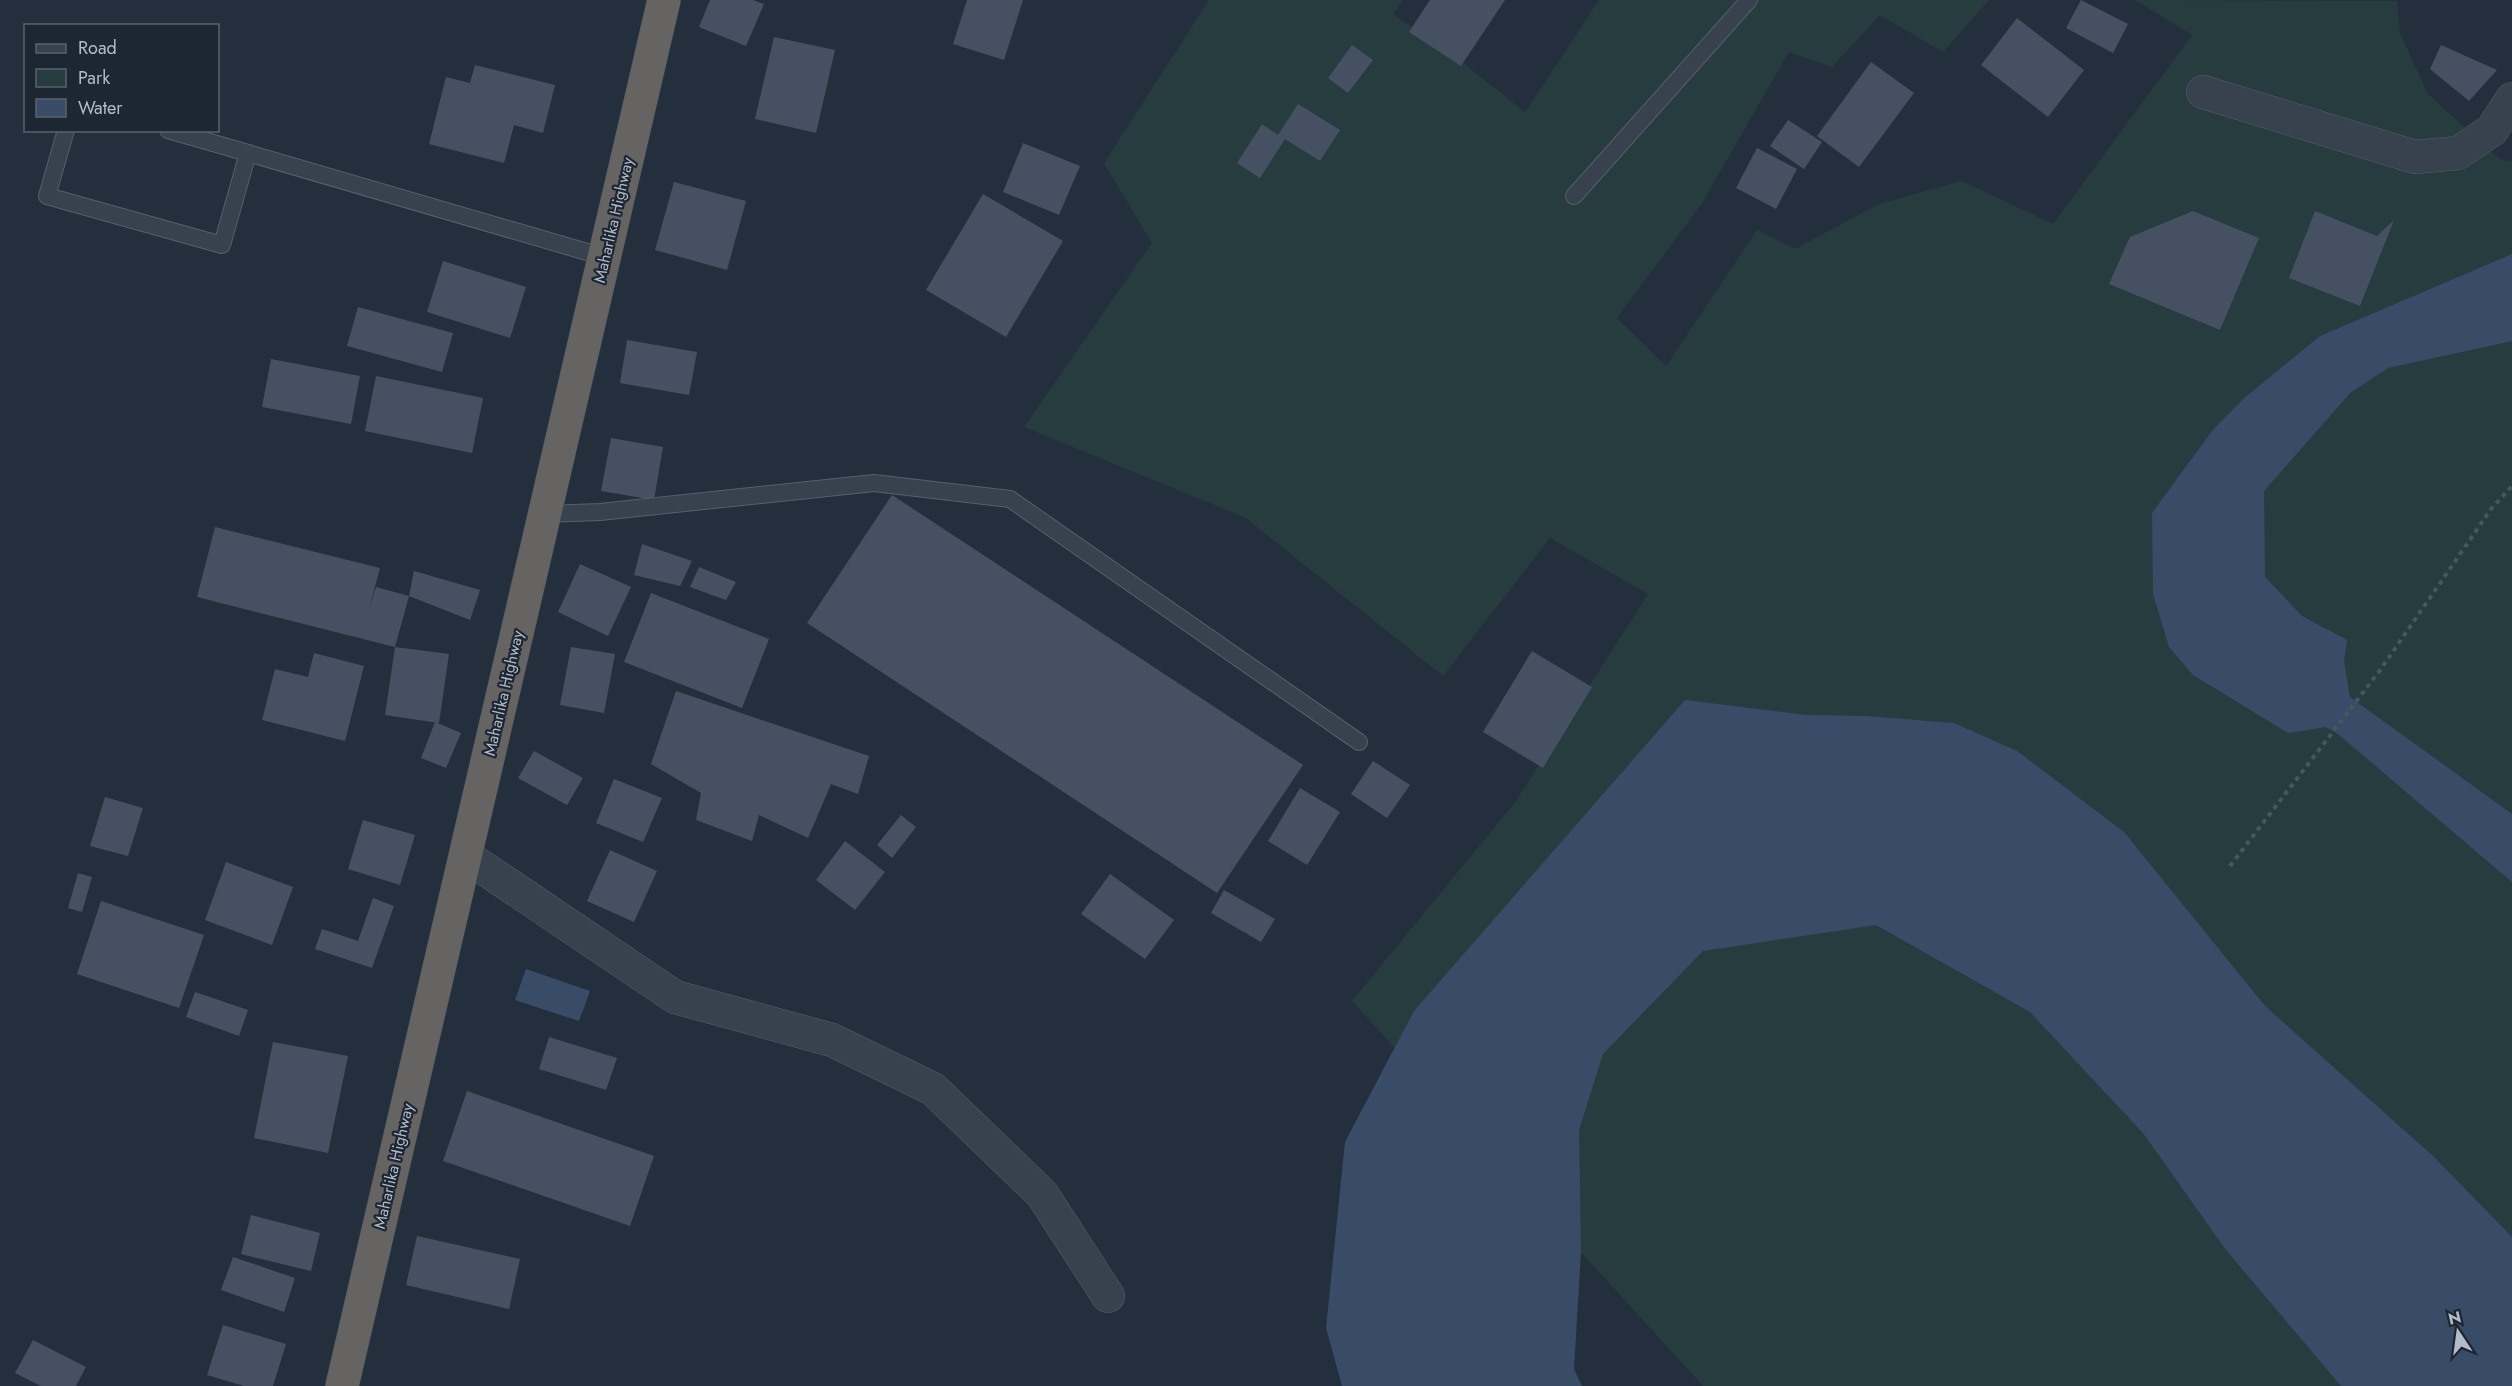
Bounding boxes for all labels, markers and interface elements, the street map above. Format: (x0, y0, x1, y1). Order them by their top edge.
legend (24, 24, 219, 132)
text: Road (78, 35, 117, 61)
text: Park (78, 65, 110, 91)
text: Water (78, 95, 123, 121)
street label: Maharlika Highway (588, 154, 639, 285)
street label: Maharlika Highway (478, 627, 529, 758)
street label: Maharlika Highway (368, 1100, 419, 1231)
north arrow (2428, 1302, 2488, 1362)
text: N (2446, 1305, 2464, 1331)

